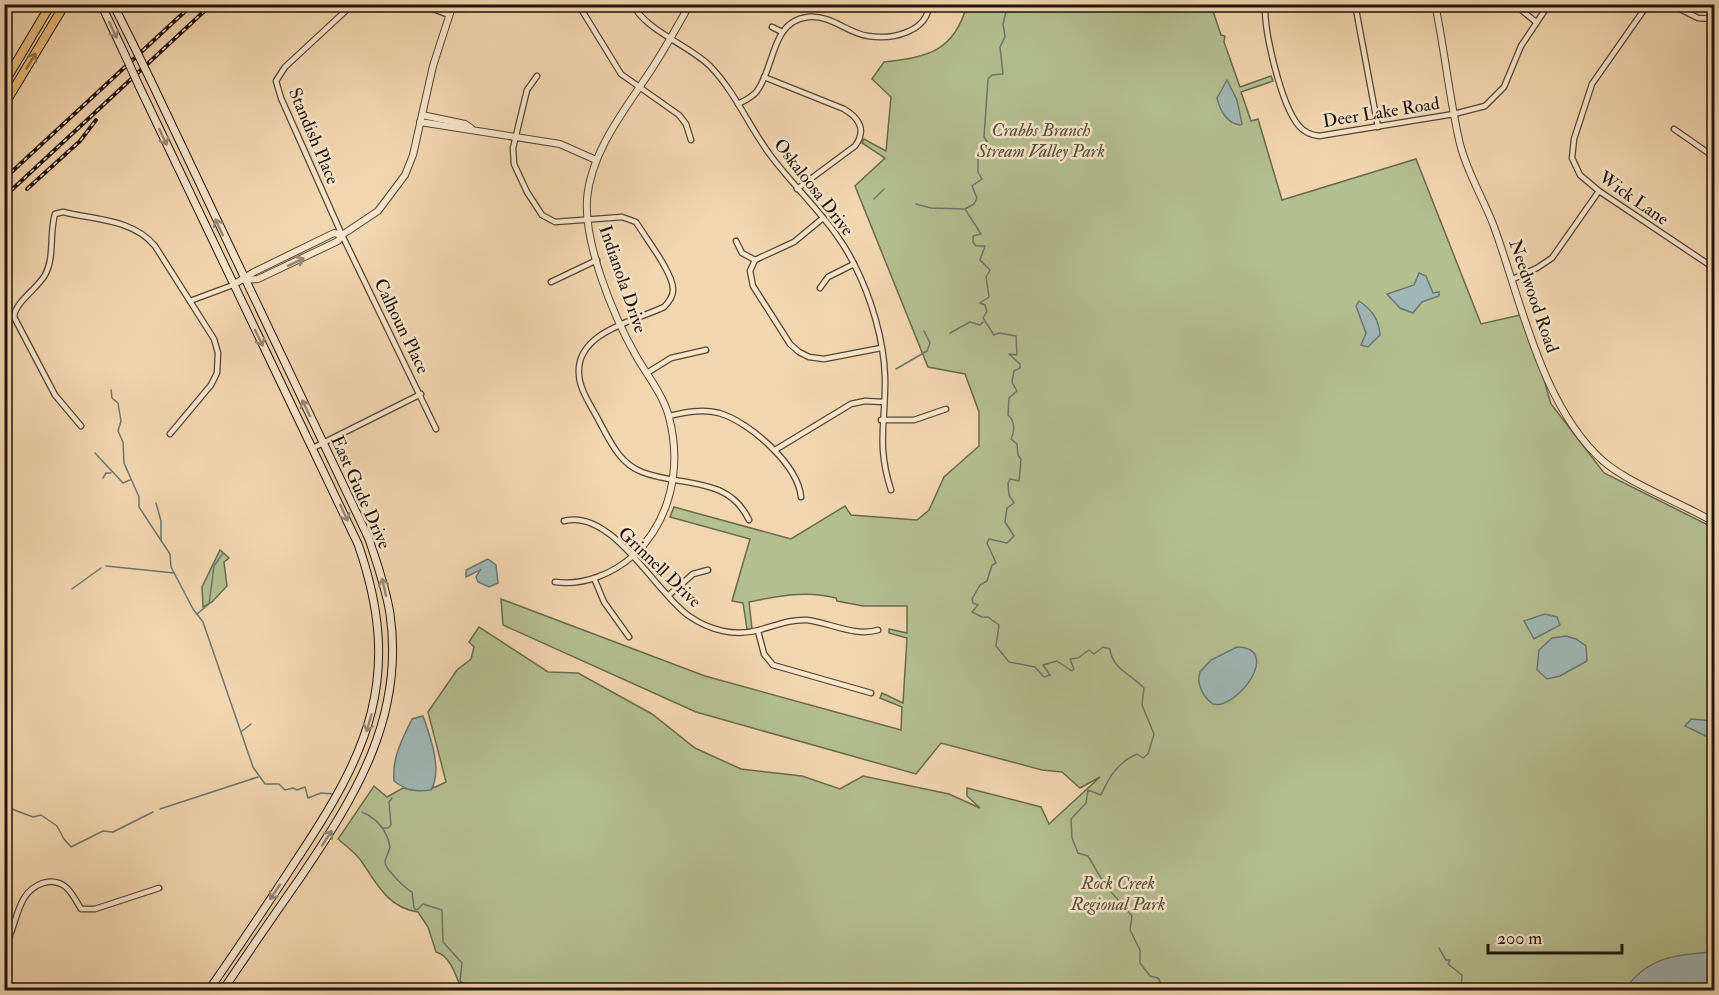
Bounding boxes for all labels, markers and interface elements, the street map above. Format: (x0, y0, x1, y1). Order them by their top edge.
one-way arrow (108, 20, 120, 38)
one-way arrow (25, 53, 37, 70)
street label: Standish Place (283, 84, 344, 188)
street label: Deer Lake Road (1321, 92, 1441, 133)
park label: Crabbs Branch Stream Valley Park (976, 119, 1105, 163)
one-way arrow (157, 127, 169, 145)
street label: Oskaloosa Drive (768, 134, 859, 241)
street label: Wick Lane (1594, 165, 1673, 231)
one-way arrow (213, 219, 225, 237)
street label: Indianola Drive (593, 222, 652, 336)
street label: Needwood Road (1503, 237, 1564, 356)
one-way arrow (286, 256, 304, 267)
street label: Calhoun Place (369, 275, 435, 378)
one-way arrow (254, 328, 265, 346)
one-way arrow (300, 400, 312, 418)
street label: East Gude Drive (325, 432, 396, 553)
one-way arrow (338, 504, 350, 522)
street label: Grinnell Drive (613, 522, 706, 613)
one-way arrow (377, 577, 389, 596)
one-way arrow (363, 713, 374, 732)
one-way arrow (321, 830, 333, 847)
park label: Rock Creek Regional Park (1070, 872, 1165, 916)
one-way arrow (269, 884, 281, 900)
scale bar (1488, 917, 1622, 955)
text: 200 m (1497, 927, 1542, 950)

